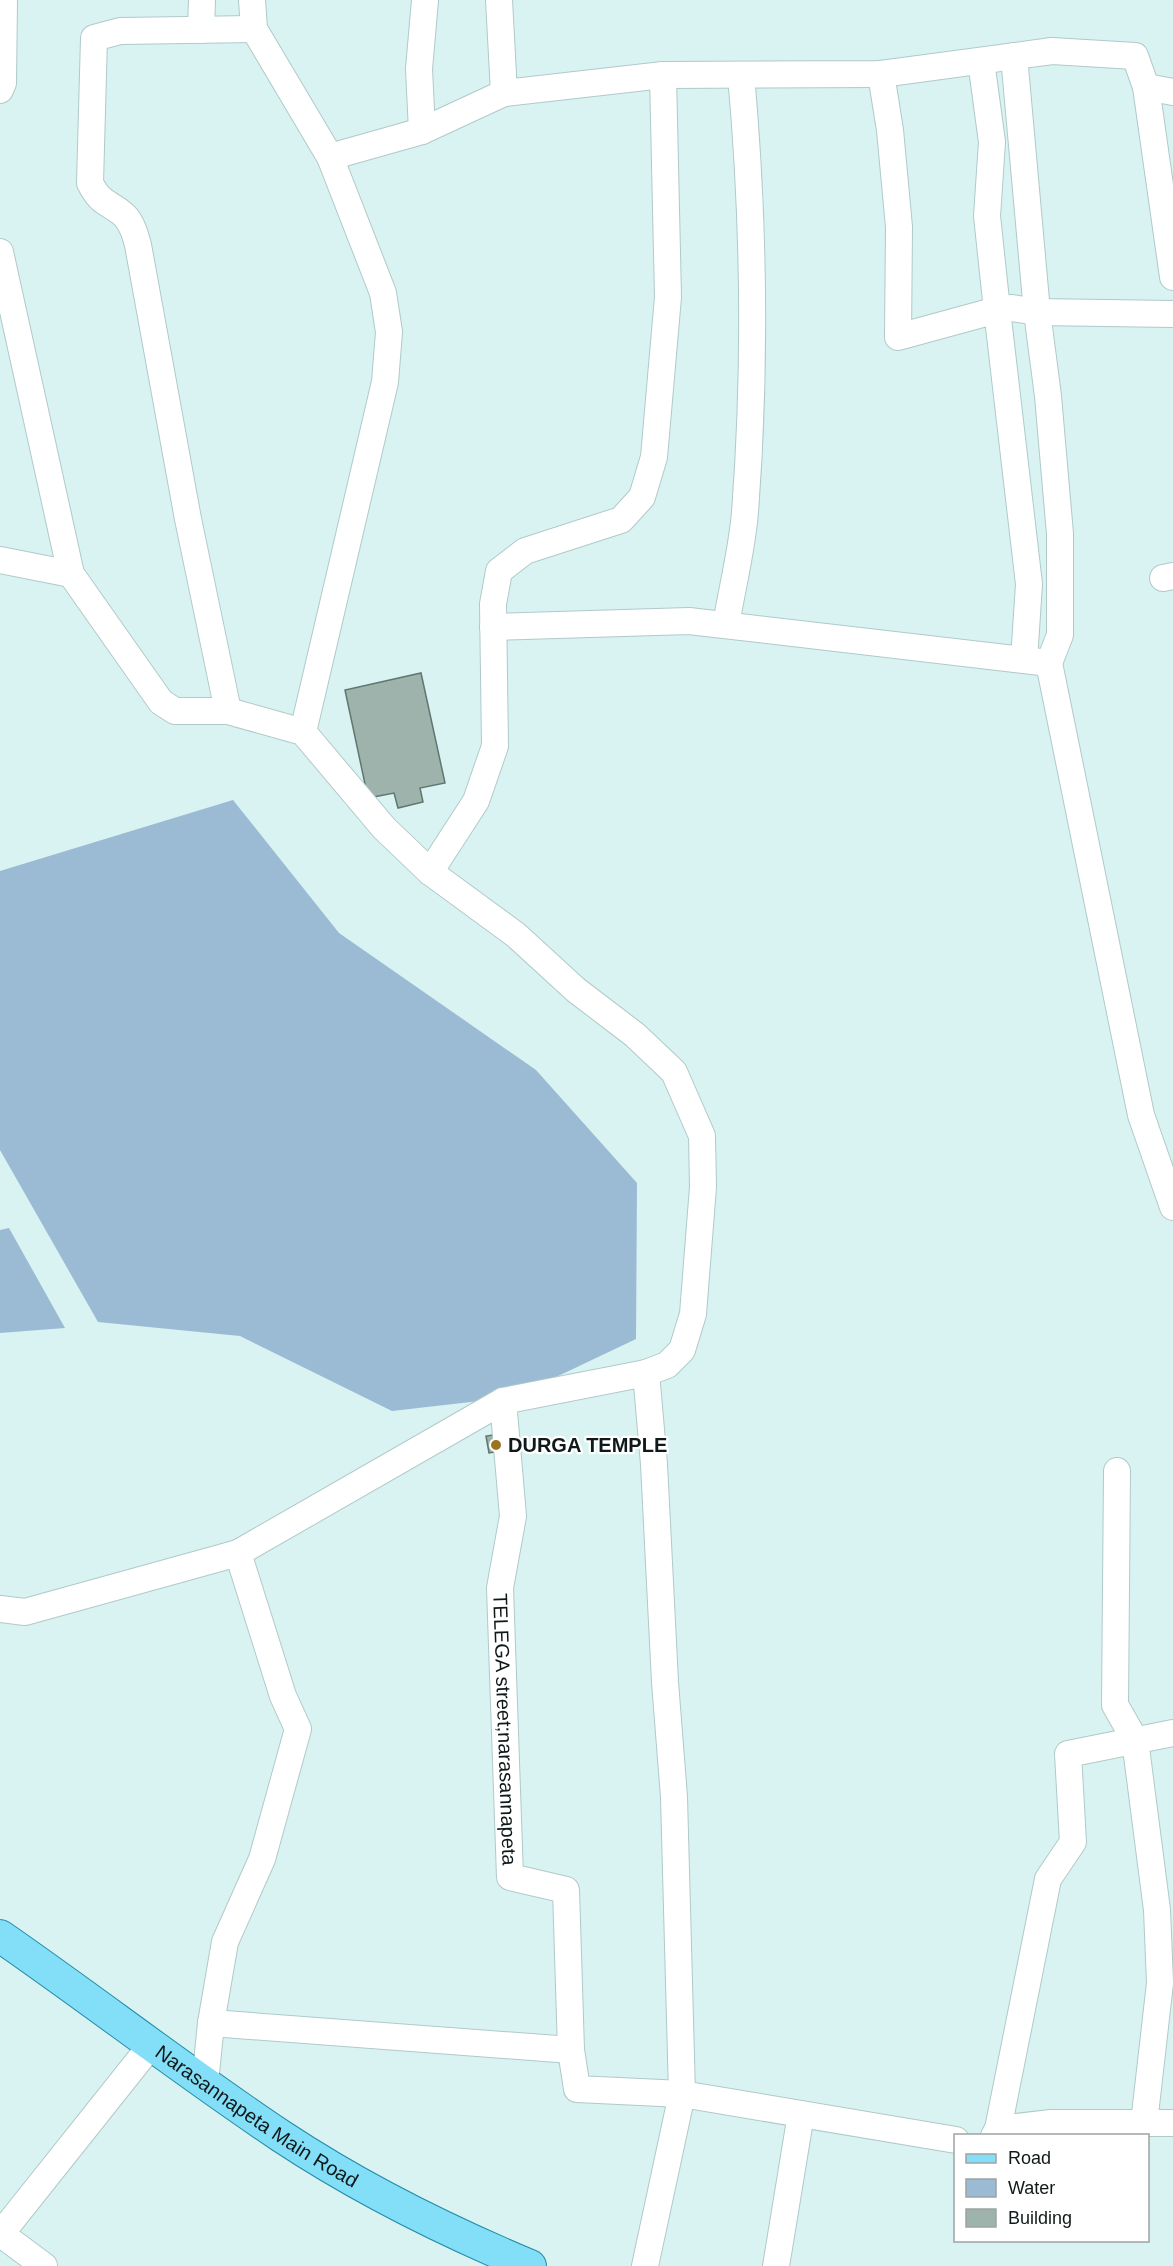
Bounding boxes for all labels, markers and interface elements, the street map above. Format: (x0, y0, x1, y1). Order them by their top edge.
place label: DURGA TEMPLE (508, 1434, 667, 1456)
marker: DURGA TEMPLE (489, 1438, 503, 1452)
street label: TELEGA street;narasannapeta (489, 1593, 521, 1867)
street label: Narasannapeta Main Road (151, 2041, 362, 2192)
legend (954, 2134, 1149, 2242)
text: Road (1008, 2148, 1051, 2168)
text: Water (1008, 2178, 1055, 2198)
text: Building (1008, 2208, 1072, 2228)

